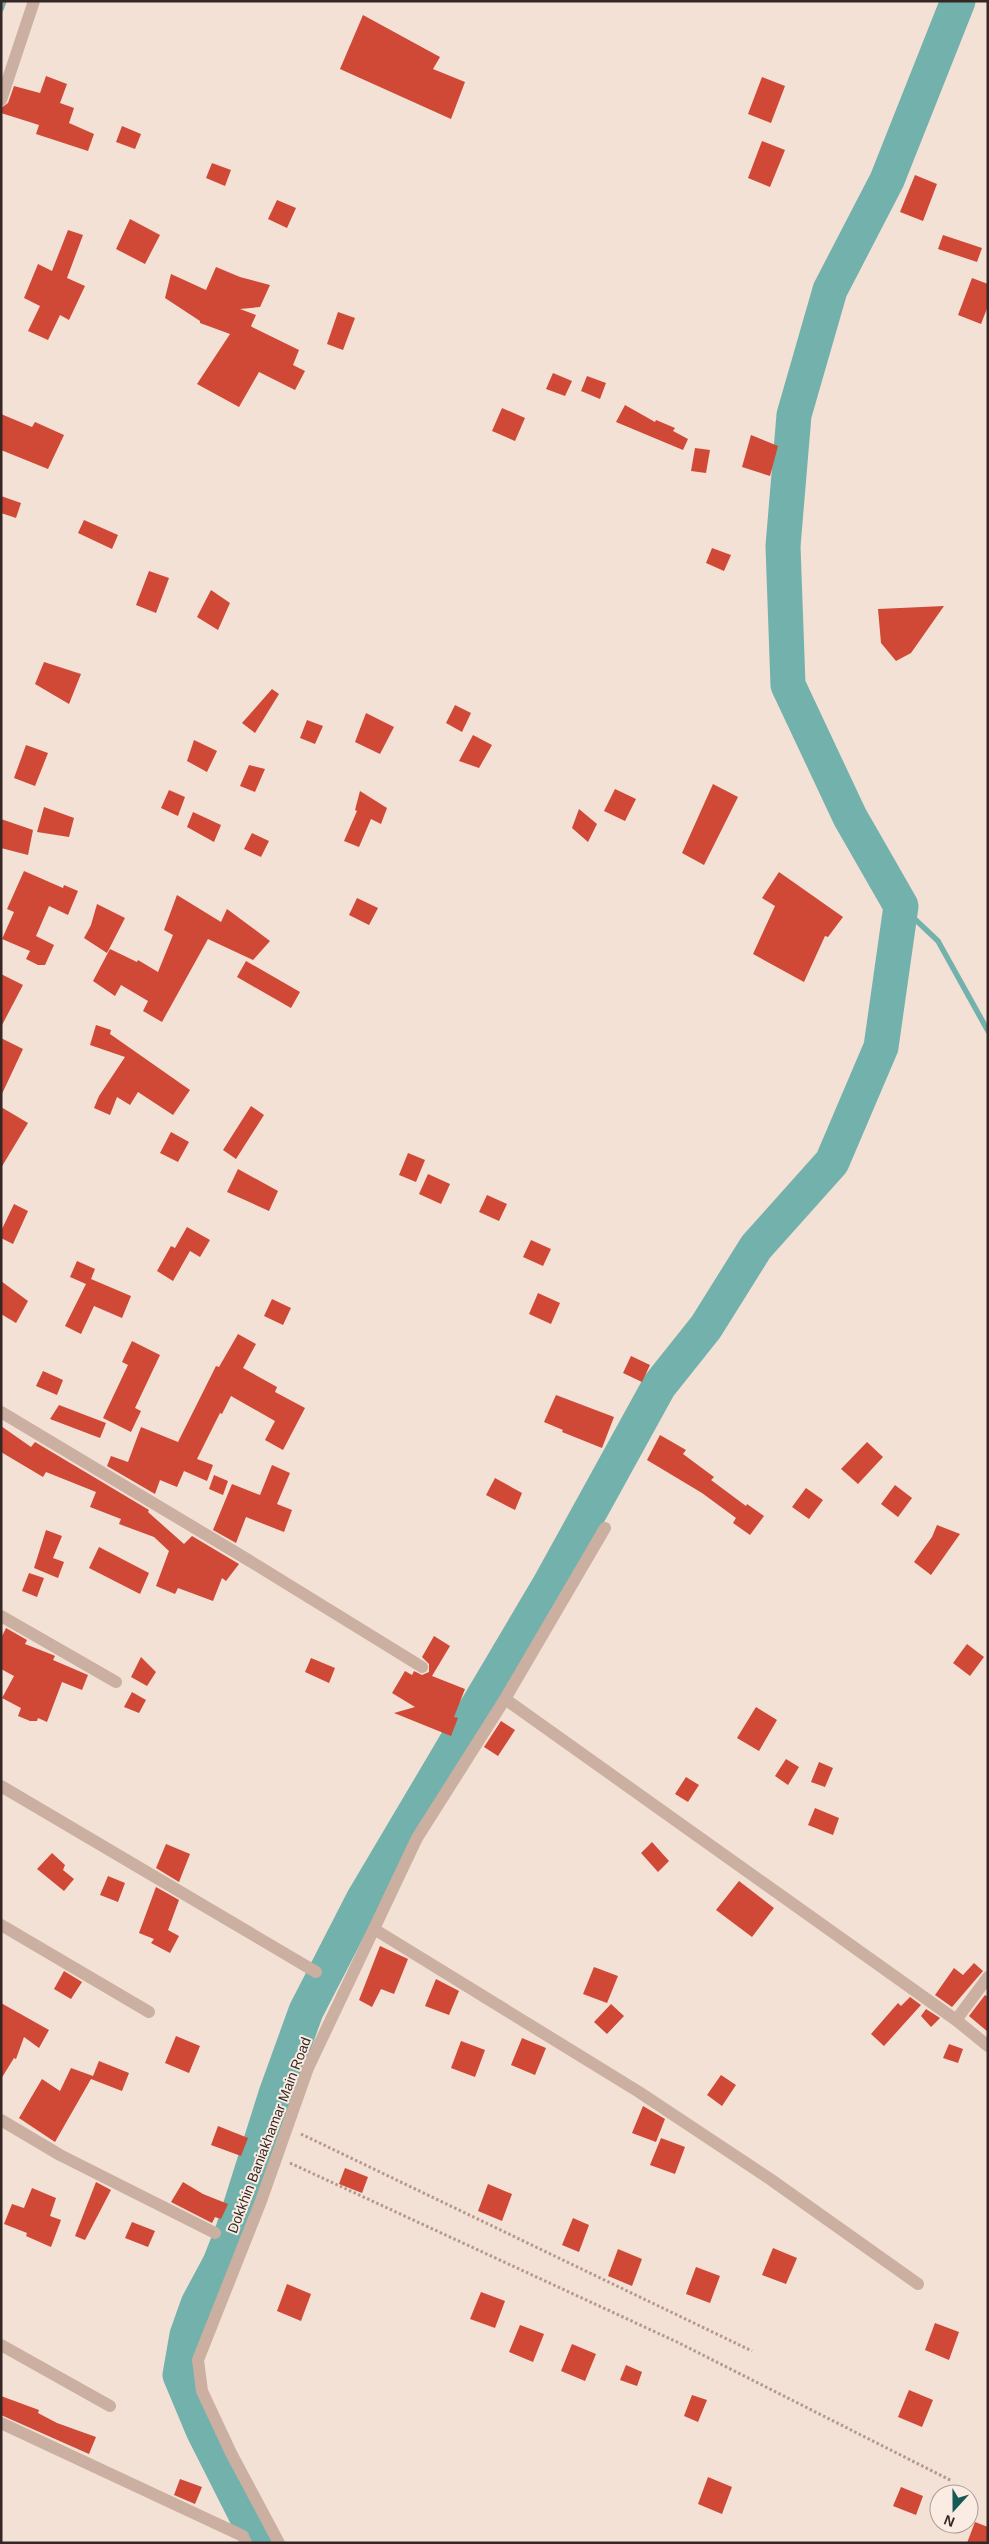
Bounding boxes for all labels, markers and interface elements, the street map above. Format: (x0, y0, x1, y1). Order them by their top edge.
street label: Dokkhin Baniakhamar Main Road (224, 2035, 314, 2235)
north arrow (929, 2484, 979, 2534)
text: N (942, 2512, 957, 2530)

